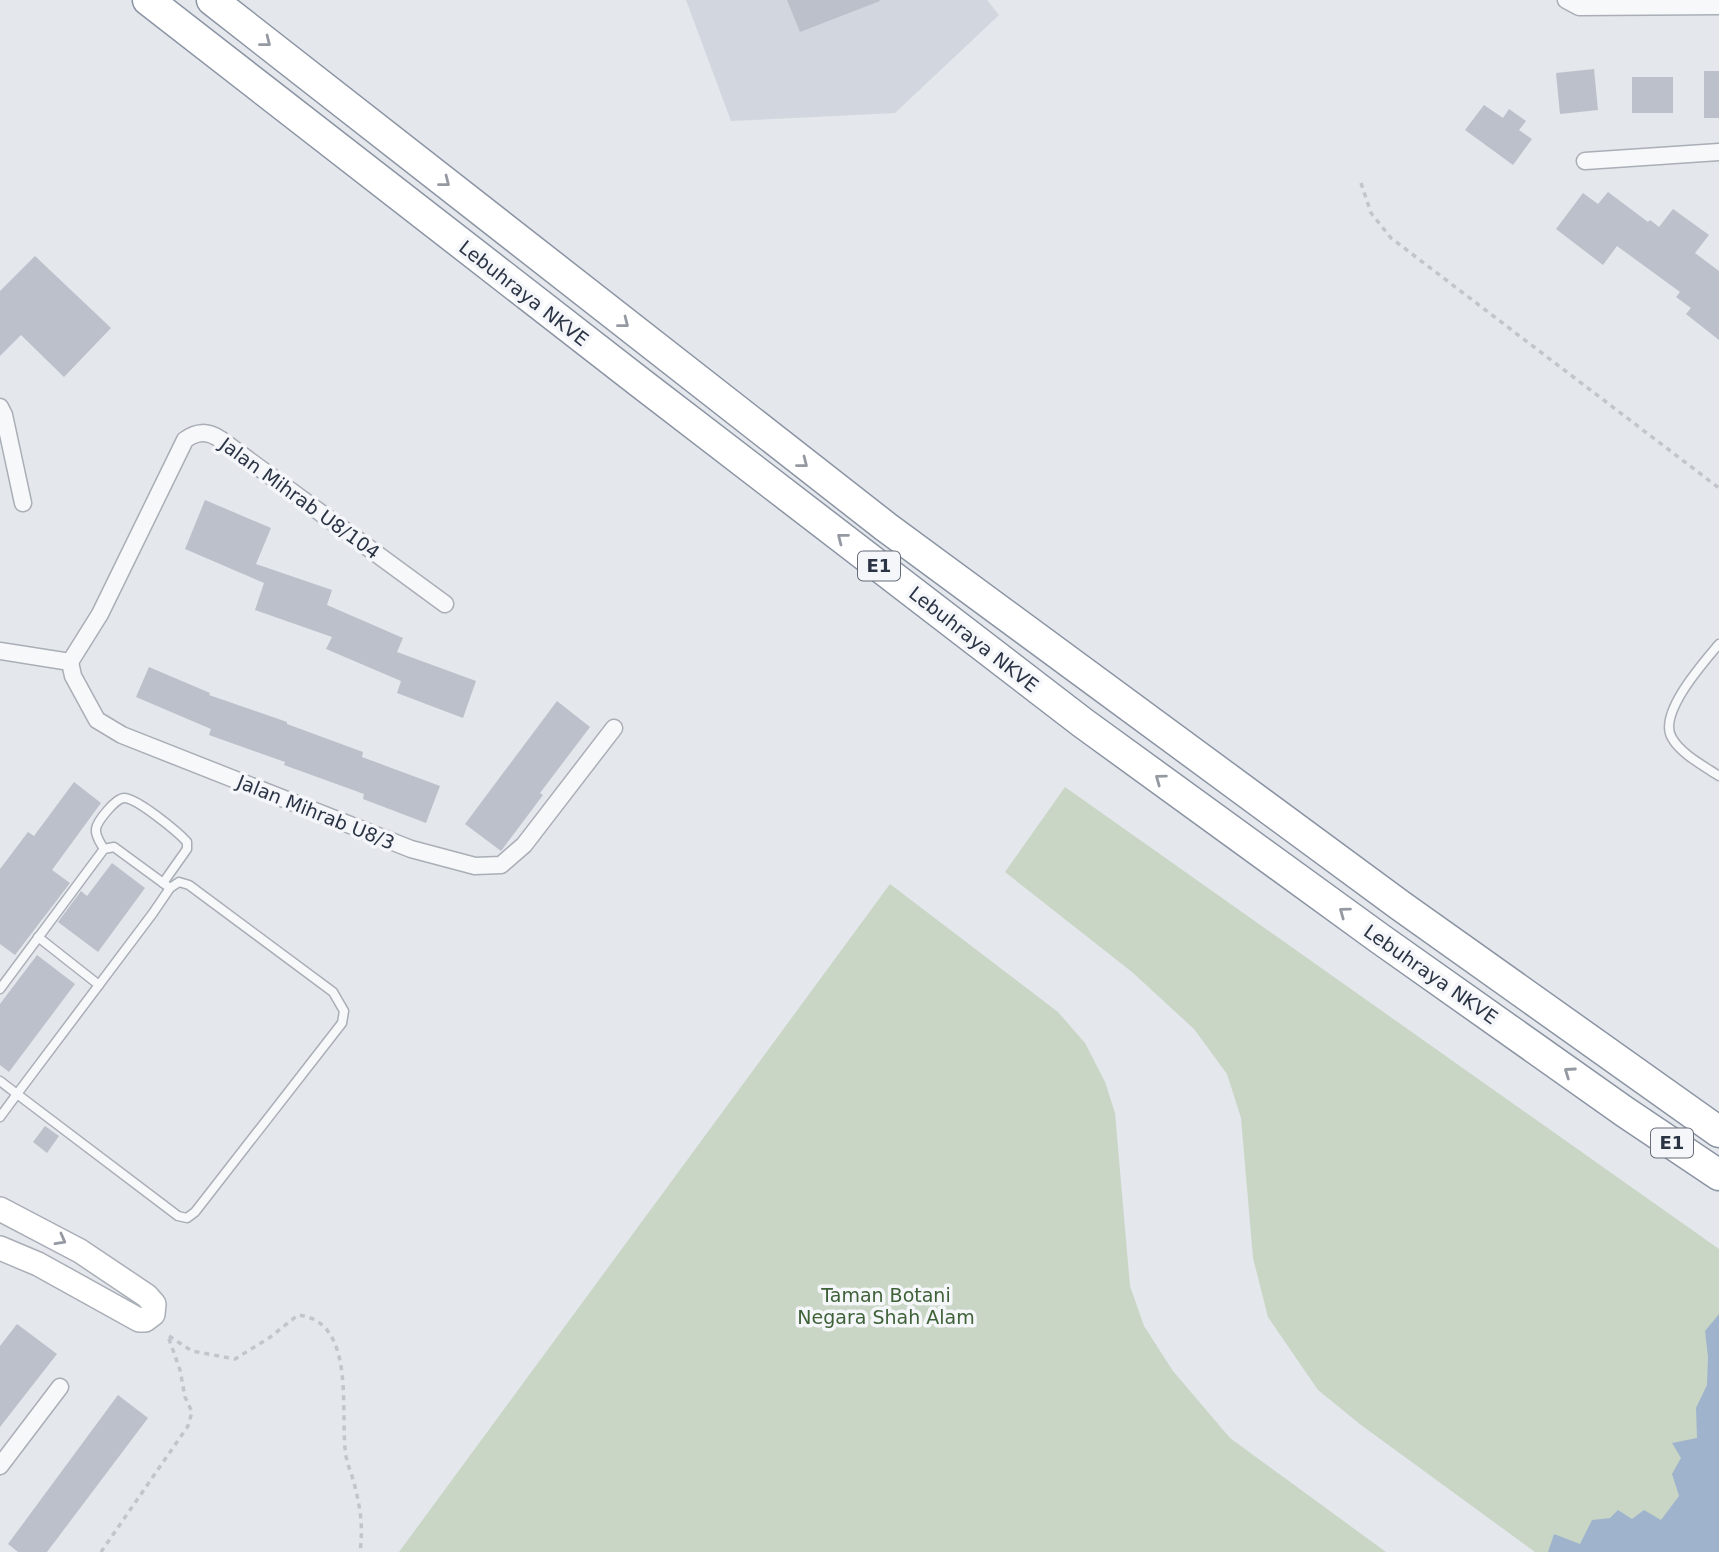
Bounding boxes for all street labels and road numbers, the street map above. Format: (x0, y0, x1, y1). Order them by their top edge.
street label: Lebuhraya NKVE (455, 236, 593, 350)
street label: Jalan Mihrab U8/104 (215, 432, 384, 563)
road number: E1 (858, 552, 900, 580)
street label: Lebuhraya NKVE (905, 582, 1043, 696)
street label: Jalan Mihrab U8/3 (233, 770, 398, 854)
street label: Lebuhraya NKVE (1360, 920, 1502, 1028)
road number: E1 (1651, 1128, 1693, 1158)

